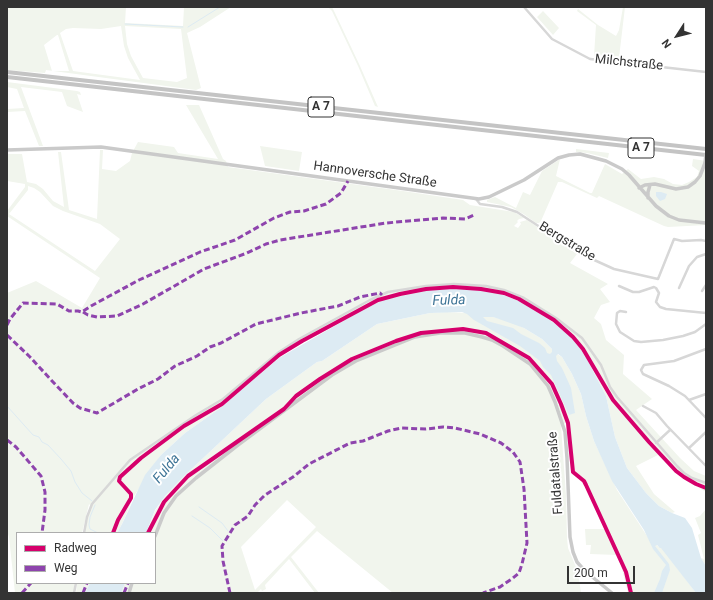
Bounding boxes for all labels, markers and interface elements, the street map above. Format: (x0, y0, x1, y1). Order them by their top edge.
north arrow (657, 16, 697, 56)
text: N (659, 36, 674, 50)
street label: Milchstraße (594, 52, 664, 74)
road number: A 7 (308, 97, 334, 117)
road number: A 7 (628, 138, 654, 158)
street label: Hannoversche Straße (312, 159, 438, 191)
street label: Bergstraße (536, 219, 598, 265)
water label: Fulda (432, 292, 466, 310)
street label: Fuldatalstraße (545, 431, 567, 515)
water label: Fulda (150, 451, 184, 487)
legend (16, 532, 156, 584)
text: Radweg (54, 541, 97, 555)
scale bar (569, 558, 637, 584)
text: Weg (54, 561, 78, 575)
text: 200 m (574, 566, 608, 580)

